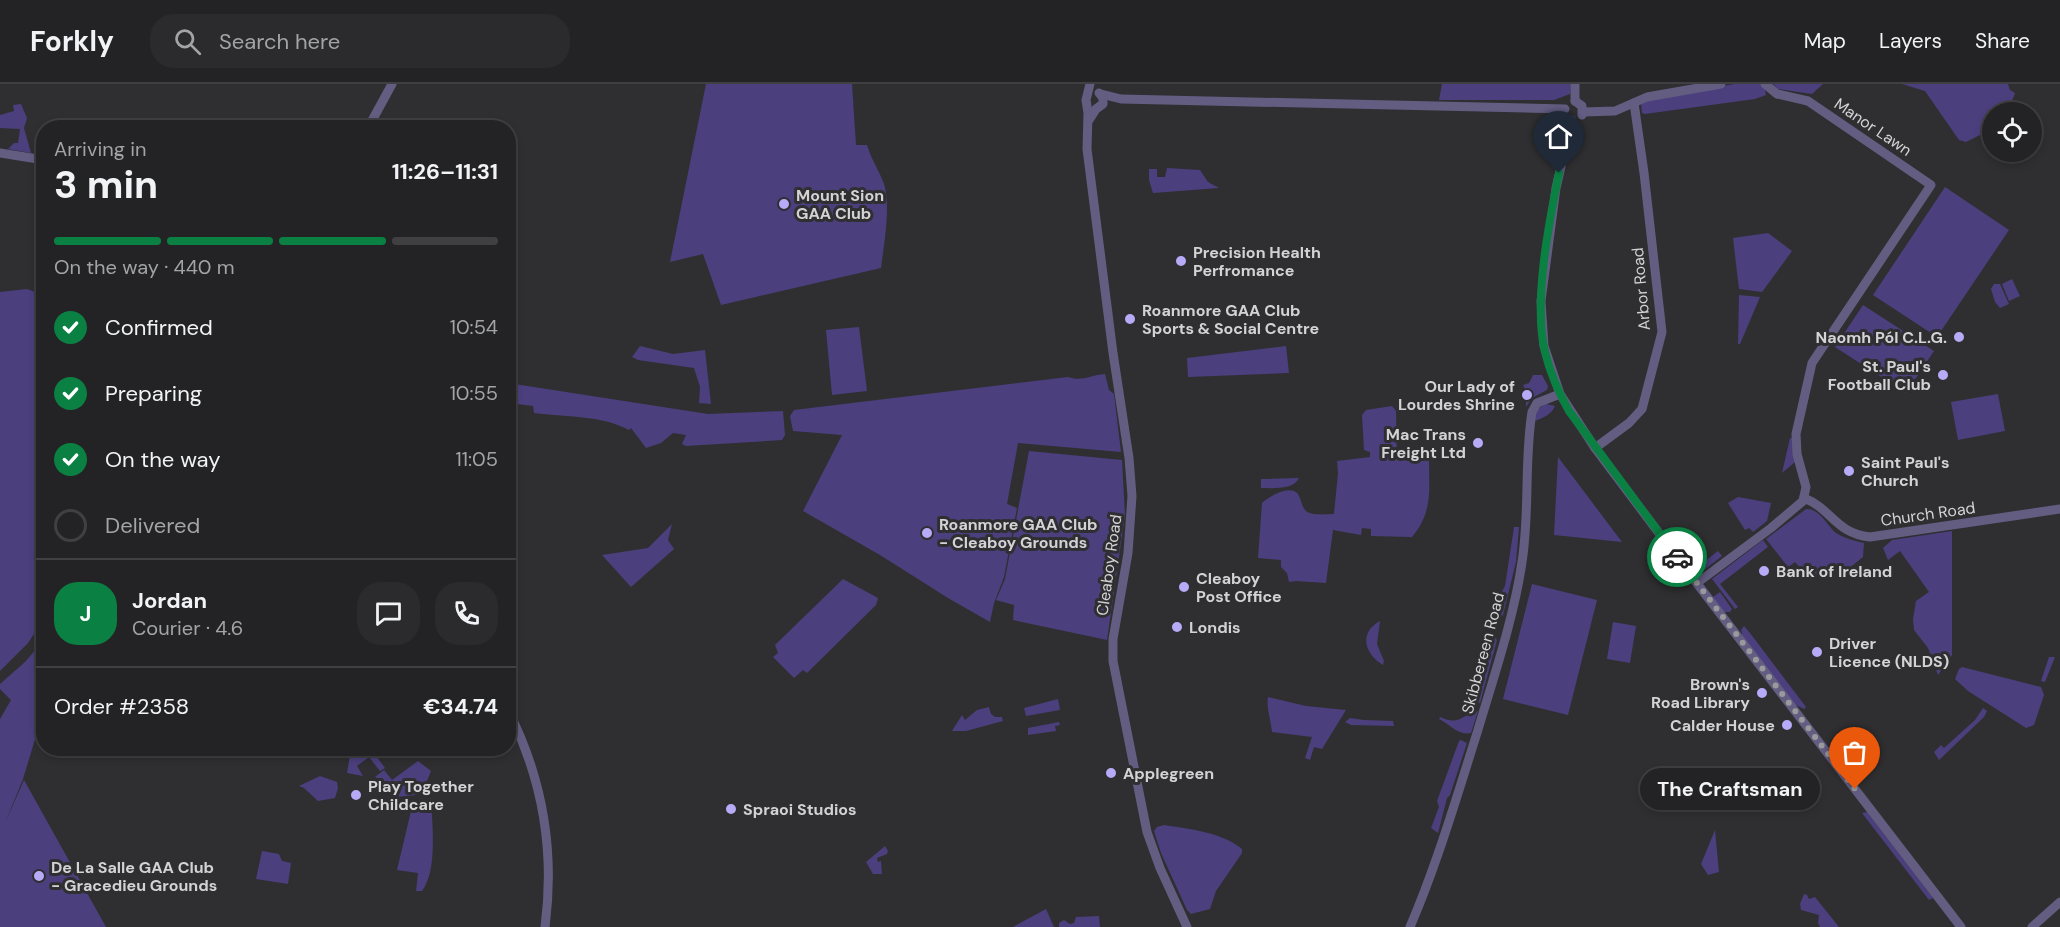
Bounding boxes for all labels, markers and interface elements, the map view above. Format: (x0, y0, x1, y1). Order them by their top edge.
search box (150, 14, 570, 68)
text: Forkly (30, 23, 114, 60)
icon: search (171, 25, 204, 58)
text: Search here (219, 27, 340, 56)
text: Map (1804, 27, 1846, 55)
text: Layers (1879, 27, 1942, 55)
text: Share (1975, 27, 2030, 55)
street label: Manor Lawn (1830, 93, 1916, 161)
map controls (1982, 102, 2042, 162)
button: locate (1982, 102, 2042, 162)
pin (1533, 111, 1584, 173)
icon: home (1542, 120, 1575, 153)
text: Arriving in (54, 136, 146, 162)
text: 11:26–11:31 (392, 157, 498, 186)
text: 3 min (54, 159, 158, 210)
place label: Mount Sion GAA Club (796, 185, 884, 224)
marker: Mount Sion GAA Club (777, 197, 791, 211)
place label: Precision Health Perfromance (1193, 242, 1321, 281)
street label: Arbor Road (1627, 247, 1655, 331)
text: On the way · 440 m (54, 254, 235, 280)
marker: Precision Health Perfromance (1174, 254, 1188, 268)
place label: Roanmore GAA Club Sports & Social Centre (1142, 300, 1319, 339)
icon: check (54, 311, 87, 344)
marker: Roanmore GAA Club Sports & Social Centre (1123, 312, 1137, 326)
text: Confirmed (105, 313, 213, 342)
text: 10:54 (450, 314, 498, 340)
place label: Naomh Pól C.L.G. (1815, 327, 1947, 348)
marker: Naomh Pól C.L.G. (1952, 330, 1966, 344)
place label: St. Paul's Football Club (1828, 356, 1931, 395)
marker: St. Paul's Football Club (1936, 368, 1950, 382)
place label: Our Lady of Lourdes Shrine (1398, 376, 1515, 415)
icon: check (54, 377, 87, 410)
text: Preparing (105, 379, 202, 408)
text: 10:55 (450, 380, 498, 406)
marker: Our Lady of Lourdes Shrine (1520, 388, 1534, 402)
place label: Mac Trans Freight Ltd (1381, 424, 1466, 463)
marker: Mac Trans Freight Ltd (1471, 436, 1485, 450)
icon: check (54, 443, 87, 476)
text: On the way (105, 445, 220, 474)
text: 11:05 (456, 446, 498, 472)
place label: Saint Paul's Church (1861, 452, 1949, 491)
marker: Saint Paul's Church (1842, 464, 1856, 478)
street label: Church Road (1879, 497, 1977, 531)
text: Delivered (105, 511, 200, 540)
street label: Cleaboy Road (1091, 513, 1127, 617)
place label: Roanmore GAA Club - Cleaboy Grounds (939, 514, 1098, 553)
marker: Roanmore GAA Club - Cleaboy Grounds (920, 526, 934, 540)
courier (1647, 527, 1707, 587)
icon: car (1661, 541, 1694, 574)
place label: Bank of Ireland (1776, 561, 1892, 582)
marker: Bank of Ireland (1757, 564, 1771, 578)
place label: Cleaboy Post Office (1196, 568, 1282, 607)
marker: Cleaboy Post Office (1177, 580, 1191, 594)
button: chat (357, 582, 420, 645)
button: phone (435, 582, 498, 645)
text: Jordan (132, 586, 207, 615)
street label: Skibbereen Road (1457, 590, 1509, 716)
text: J (80, 599, 91, 628)
text: Courier · 4.6 (132, 615, 243, 641)
place label: Londis (1189, 617, 1241, 638)
marker: Londis (1170, 620, 1184, 634)
place label: Driver Licence (NLDS) (1829, 633, 1949, 672)
marker: Driver Licence (NLDS) (1810, 645, 1824, 659)
place label: Brown's Road Library (1651, 674, 1750, 713)
marker: Brown's Road Library (1755, 686, 1769, 700)
text: Order #2358 (54, 692, 189, 721)
text: €34.74 (423, 692, 498, 721)
place label: Calder House (1670, 715, 1775, 736)
marker: Calder House (1780, 718, 1794, 732)
pin (1829, 727, 1880, 789)
icon: bag (1838, 736, 1871, 769)
place label: Applegreen (1123, 763, 1214, 784)
marker: Applegreen (1104, 766, 1118, 780)
callout: The Craftsman (1639, 768, 1819, 810)
place label: Play Together Childcare (368, 776, 474, 815)
text: The Craftsman (1657, 776, 1803, 802)
marker: Play Together Childcare (349, 788, 363, 802)
place label: Spraoi Studios (743, 799, 857, 820)
marker: Spraoi Studios (724, 802, 738, 816)
place label: De La Salle GAA Club - Gracedieu Grounds (51, 857, 217, 896)
marker: De La Salle GAA Club - Gracedieu Grounds (32, 869, 46, 883)

